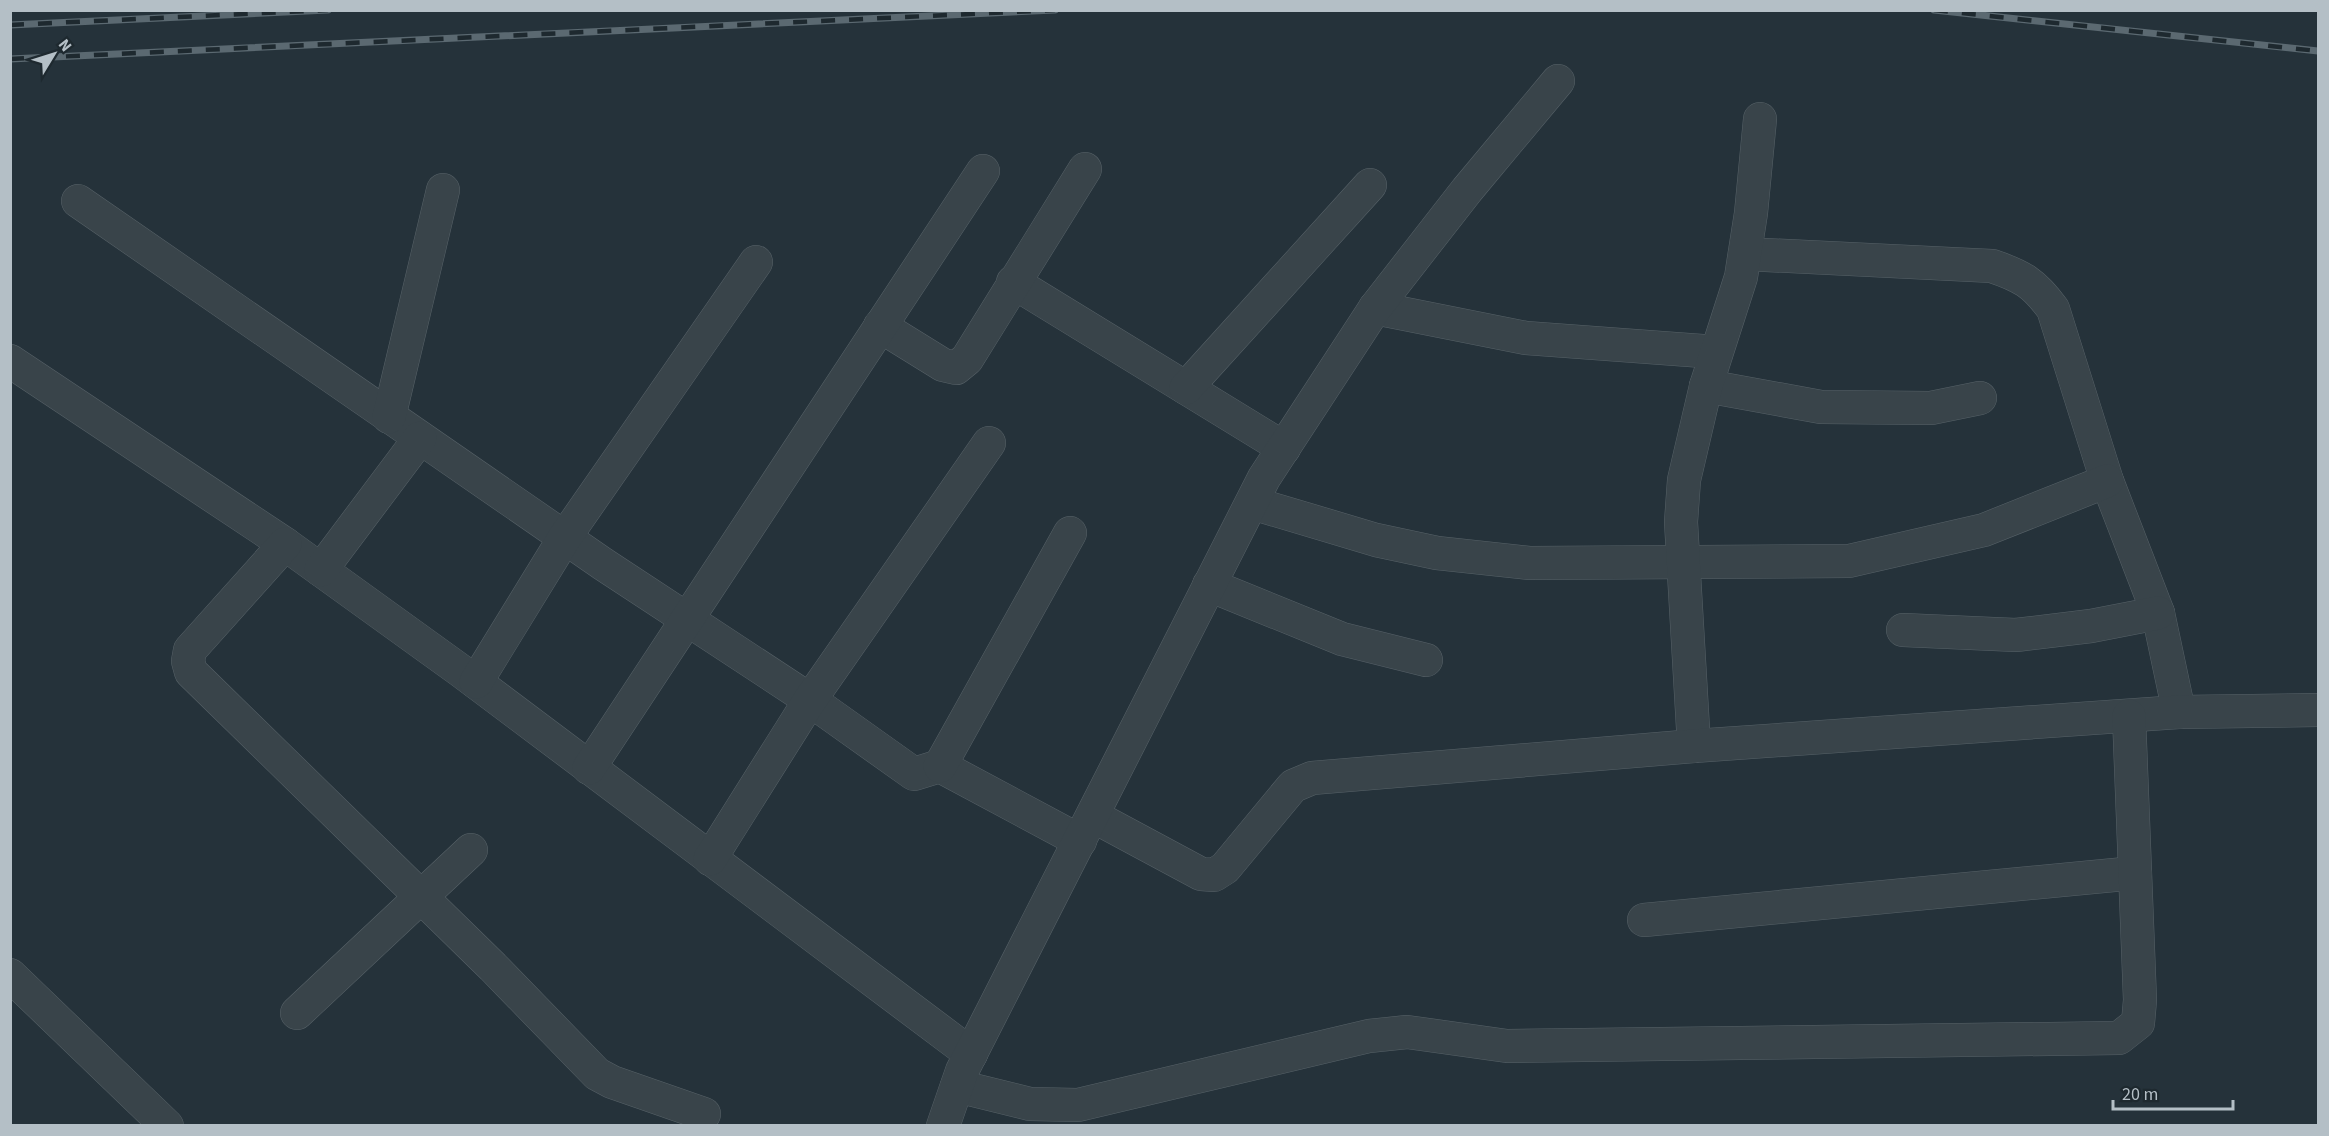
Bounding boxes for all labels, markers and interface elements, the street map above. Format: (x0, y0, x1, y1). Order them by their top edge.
north arrow (24, 24, 84, 84)
text: N (53, 34, 77, 56)
scale bar (2113, 1073, 2233, 1111)
text: 20 m (2122, 1082, 2158, 1107)

